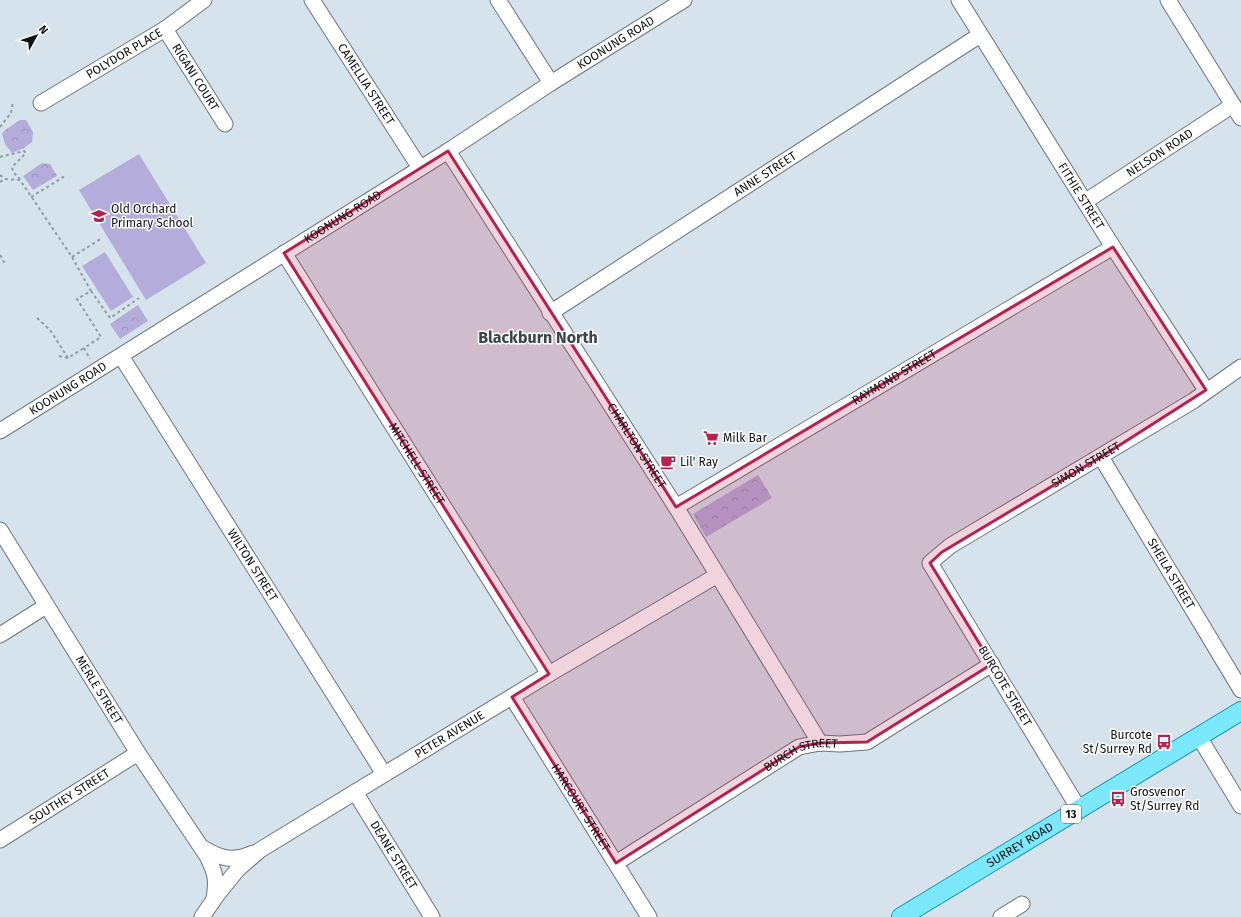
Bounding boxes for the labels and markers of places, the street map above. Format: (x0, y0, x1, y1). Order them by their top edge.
place label: Old Orchard Primary School (111, 202, 194, 230)
school or university icon: Old Orchard Primary School (90, 207, 108, 225)
supermarket icon: Milk Bar (702, 429, 720, 447)
place label: Milk Bar (723, 431, 767, 445)
cafe icon: Lil' Ray (659, 453, 677, 471)
place label: Lil' Ray (680, 455, 718, 469)
place label: Burcote St/Surrey Rd (1083, 728, 1152, 756)
bus stop icon: Burcote St/Surrey Rd (1155, 733, 1173, 751)
place label: Grosvenor St/Surrey Rd (1130, 785, 1199, 813)
bus stop icon: Grosvenor St/Surrey Rd (1109, 790, 1127, 808)

